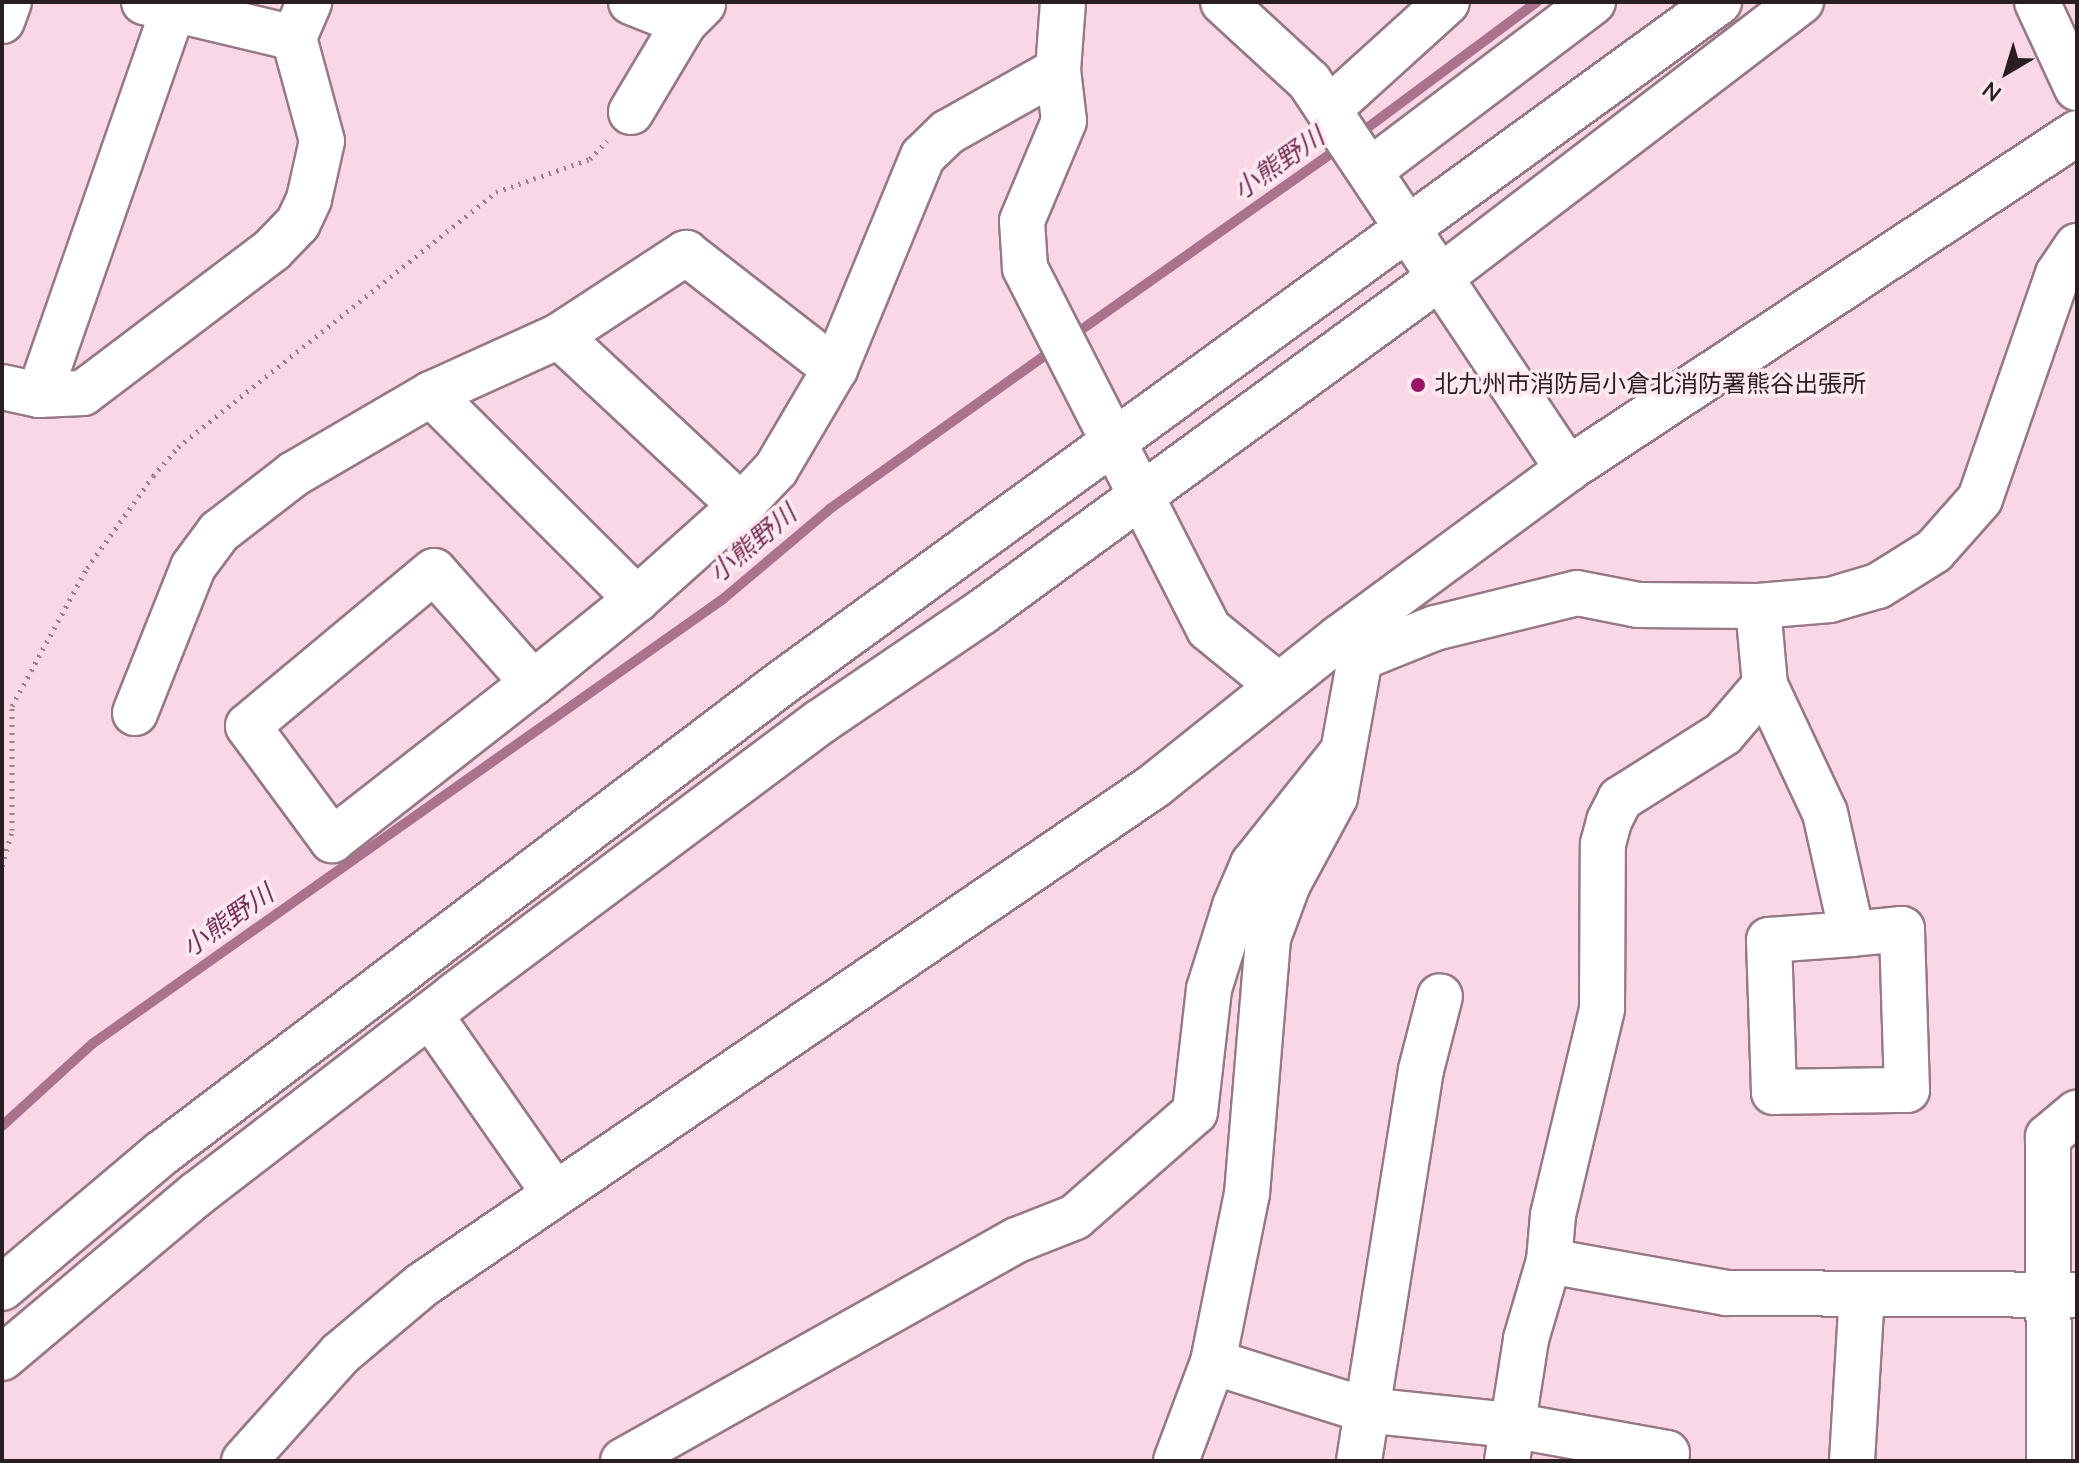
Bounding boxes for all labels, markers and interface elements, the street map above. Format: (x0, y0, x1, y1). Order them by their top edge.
north arrow (1967, 32, 2047, 112)
text: N (1977, 74, 2008, 108)
water label: 小熊野川 (1227, 121, 1331, 207)
place label: 北九州市消防局小倉北消防署熊谷出張所 (1434, 371, 1866, 399)
marker: 北九州市消防局小倉北消防署熊谷出張所 (1409, 376, 1427, 394)
water label: 小熊野川 (703, 499, 803, 589)
water label: 小熊野川 (176, 878, 280, 964)

